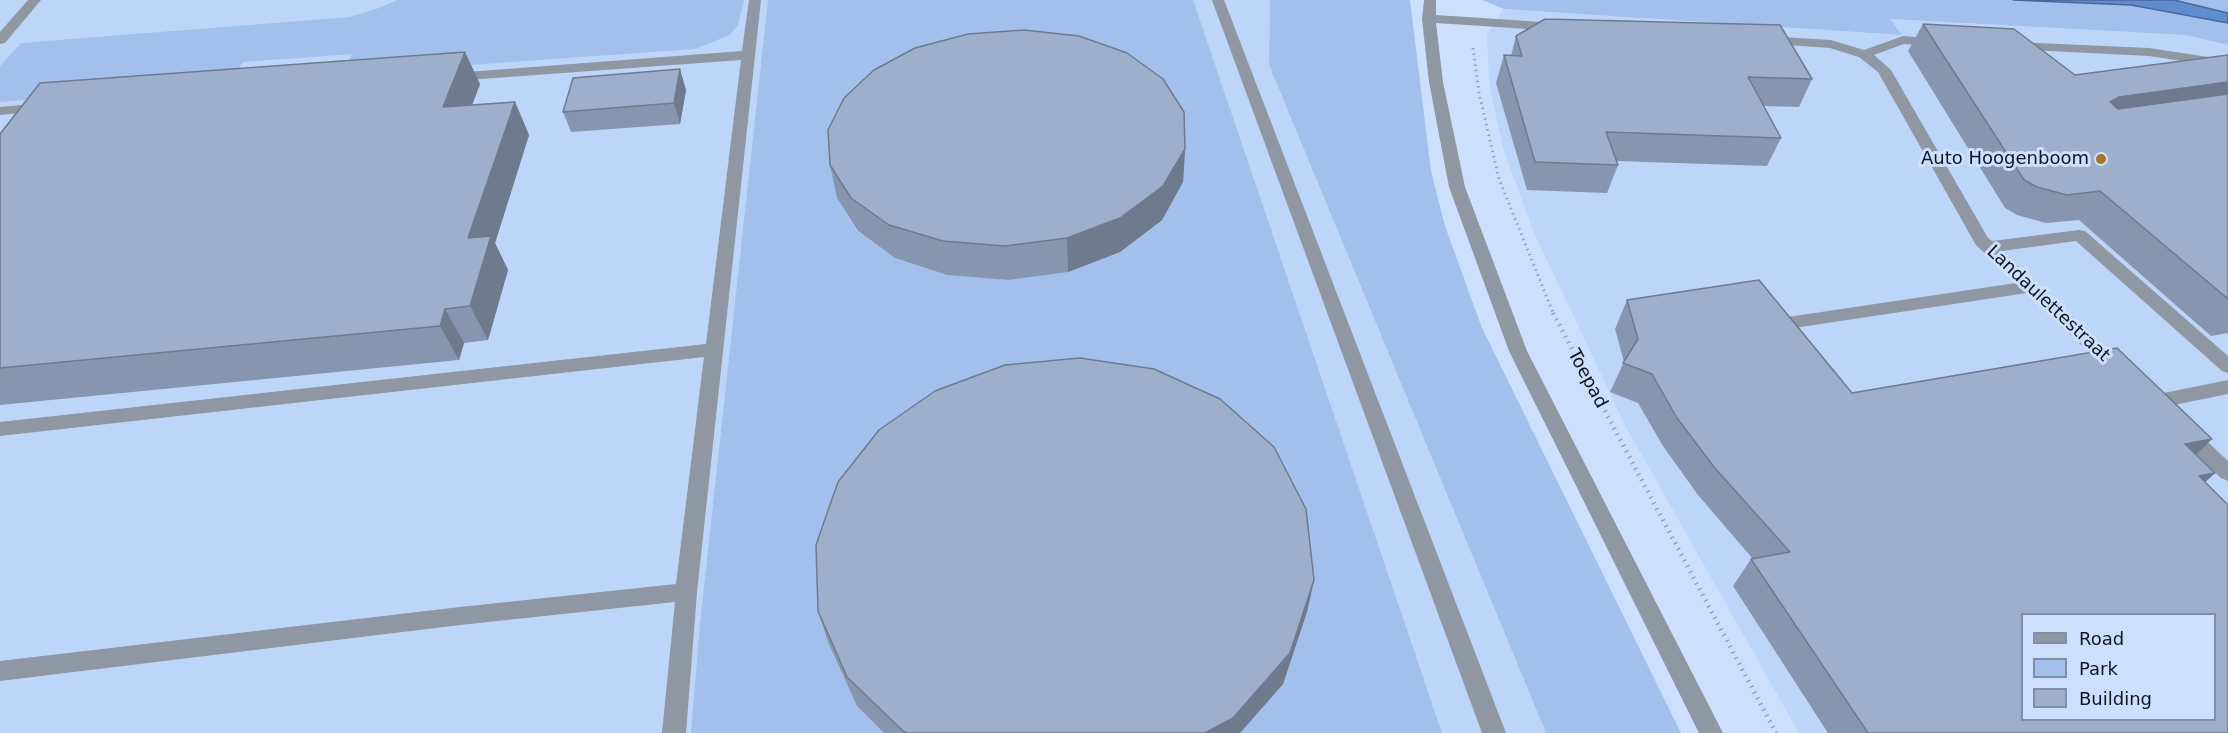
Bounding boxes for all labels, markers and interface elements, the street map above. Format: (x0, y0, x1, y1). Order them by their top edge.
place label: Auto Hoogenboom (1921, 148, 2089, 170)
marker: Auto Hoogenboom (2094, 152, 2108, 166)
street label: Landaulettestraat (1982, 241, 2114, 367)
street label: Toepad (1562, 346, 1612, 412)
legend (2021, 613, 2216, 721)
text: Road (2079, 628, 2124, 649)
text: Park (2079, 658, 2118, 679)
text: Building (2079, 688, 2152, 709)

